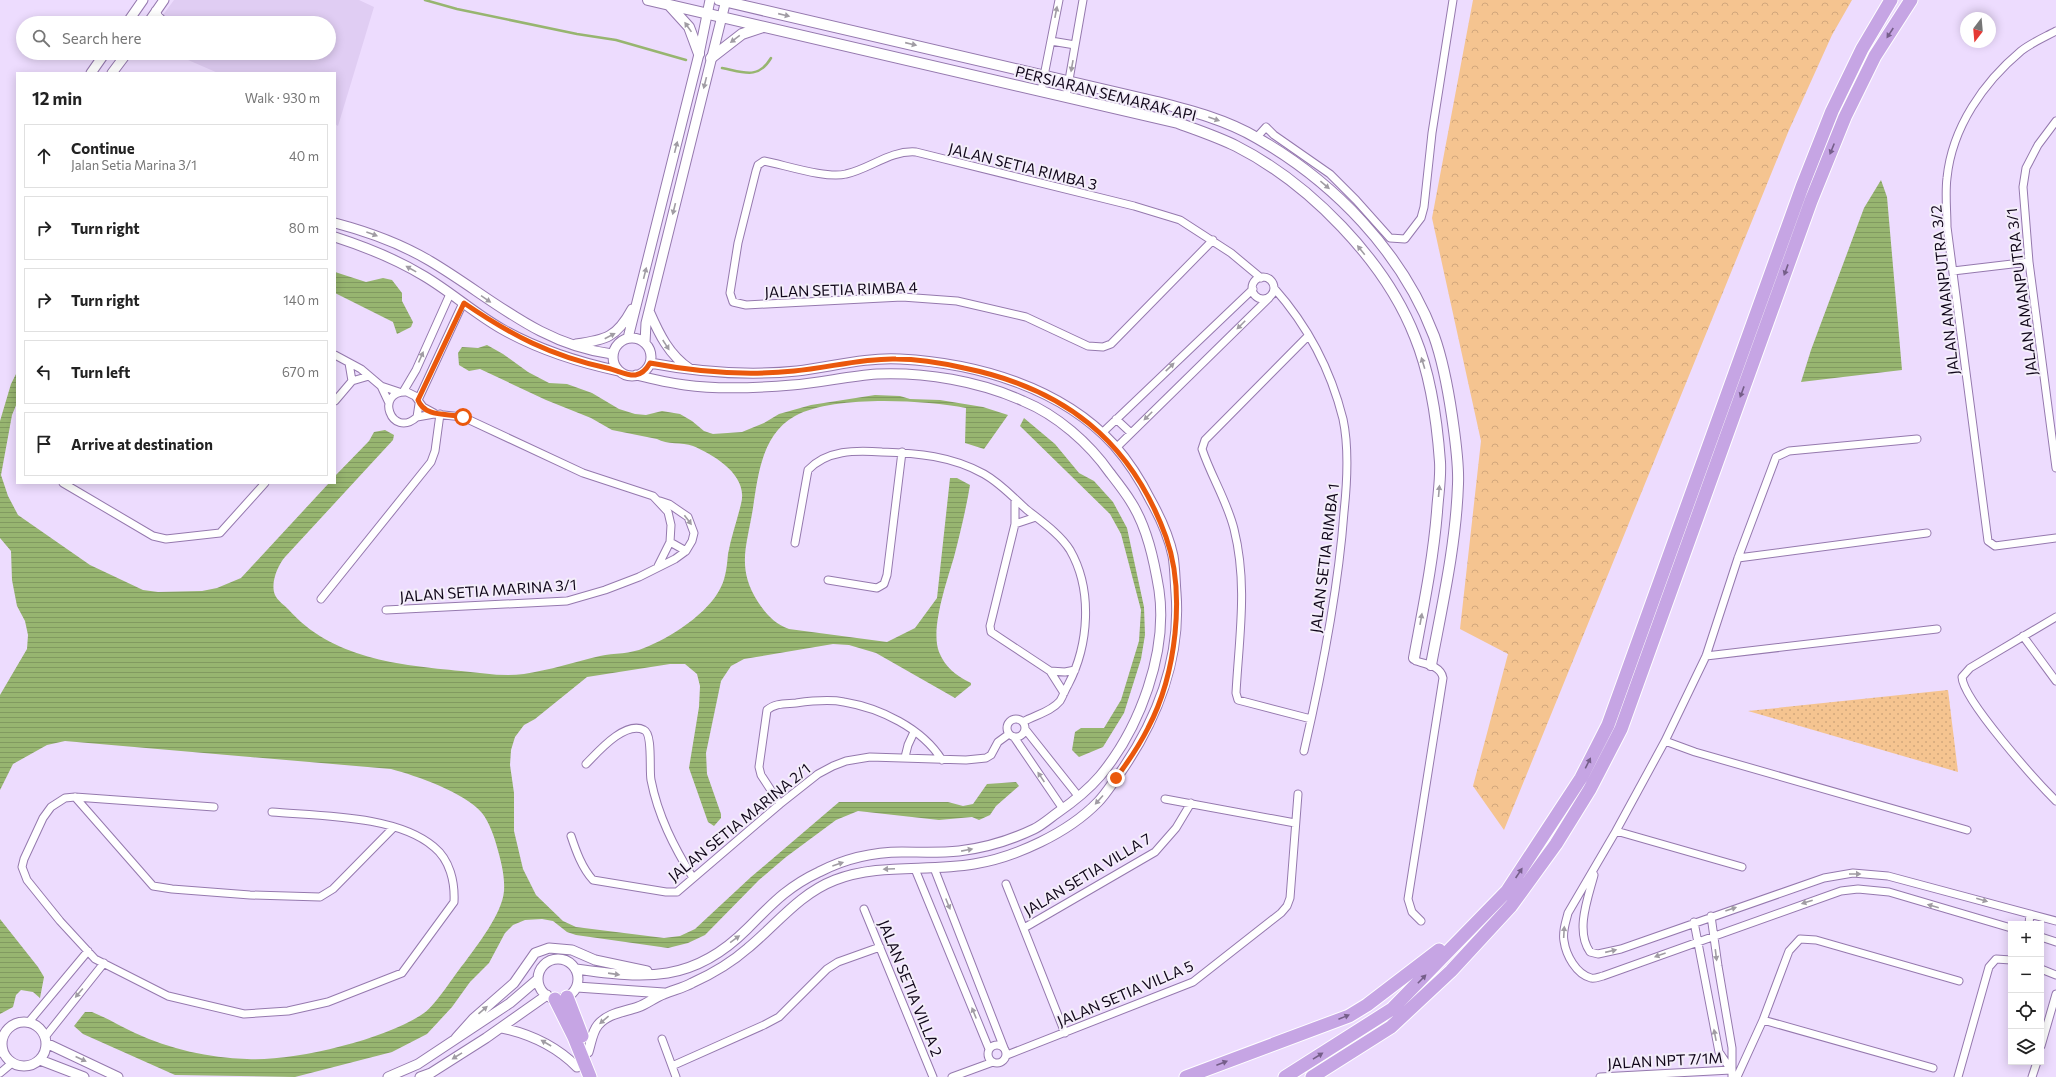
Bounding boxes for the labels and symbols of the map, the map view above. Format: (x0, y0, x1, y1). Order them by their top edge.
one-way arrow (1054, 6, 1060, 18)
north arrow (1960, 12, 1996, 48)
one-way arrow (778, 13, 790, 19)
one-way arrow (684, 21, 692, 32)
one-way arrow (1886, 28, 1894, 38)
one-way arrow (730, 35, 741, 43)
one-way arrow (905, 42, 917, 48)
one-way arrow (1069, 60, 1075, 72)
street label: PERSIARAN SEMARAK API (1014, 62, 1198, 124)
one-way arrow (702, 76, 708, 89)
one-way arrow (1208, 116, 1220, 122)
street label: JALAN SETIA RIMBA 3 (947, 139, 1099, 193)
one-way arrow (673, 141, 679, 153)
one-way arrow (1829, 143, 1835, 154)
one-way arrow (1319, 181, 1330, 190)
one-way arrow (671, 203, 677, 215)
street label: JALAN AMANPUTRA 3/2 (1926, 204, 1962, 376)
street label: JALAN AMANPUTRA 3/1 (2002, 207, 2040, 377)
one-way arrow (367, 231, 379, 237)
one-way arrow (1356, 244, 1365, 255)
one-way arrow (405, 265, 417, 272)
one-way arrow (1782, 265, 1788, 277)
one-way arrow (642, 267, 648, 280)
street label: JALAN SETIA RIMBA 4 (764, 277, 918, 301)
one-way arrow (481, 295, 491, 303)
one-way arrow (1236, 320, 1246, 330)
one-way arrow (604, 333, 616, 339)
one-way arrow (662, 340, 670, 350)
one-way arrow (418, 352, 424, 363)
one-way arrow (1419, 356, 1425, 368)
one-way arrow (1165, 363, 1176, 372)
one-way arrow (1738, 387, 1744, 399)
route start (454, 408, 472, 426)
one-way arrow (1143, 411, 1153, 421)
street label: JALAN SETIA RIMBA 1 (1306, 482, 1342, 634)
one-way arrow (1435, 485, 1442, 497)
one-way arrow (684, 514, 692, 525)
street label: JALAN SETIA MARINA 3/1 (399, 575, 577, 605)
one-way arrow (1418, 613, 1424, 626)
one-way arrow (1585, 757, 1592, 769)
street label: JALAN SETIA MARINA 2/1 (664, 759, 814, 885)
route end (1107, 769, 1125, 787)
one-way arrow (1037, 771, 1045, 782)
one-way arrow (1094, 795, 1104, 805)
street label: JALAN SETIA VILLA 7 (1020, 829, 1154, 919)
one-way arrow (960, 847, 973, 853)
one-way arrow (833, 861, 845, 867)
one-way arrow (883, 866, 895, 873)
one-way arrow (1515, 868, 1523, 878)
one-way arrow (1849, 871, 1862, 877)
one-way arrow (945, 898, 951, 909)
one-way arrow (1976, 898, 1988, 904)
one-way arrow (1801, 899, 1813, 905)
one-way arrow (1927, 902, 1940, 908)
one-way arrow (1725, 906, 1737, 912)
street label: JALAN SETIA VILLA 2 (875, 917, 947, 1059)
one-way arrow (1561, 926, 1568, 938)
one-way arrow (729, 935, 740, 944)
one-way arrow (1605, 948, 1618, 954)
one-way arrow (1713, 948, 1719, 961)
one-way arrow (1653, 953, 1665, 959)
street label: JALAN SETIA VILLA 5 (1054, 956, 1196, 1030)
one-way arrow (608, 971, 620, 977)
one-way arrow (1417, 974, 1427, 984)
one-way arrow (75, 988, 84, 999)
one-way arrow (478, 1005, 488, 1015)
one-way arrow (971, 1008, 977, 1019)
one-way arrow (1338, 1014, 1350, 1020)
one-way arrow (599, 1016, 609, 1025)
one-way arrow (1712, 1029, 1718, 1041)
one-way arrow (540, 1040, 552, 1047)
street label: JALAN NPT 7/1M (1607, 1048, 1723, 1072)
one-way arrow (1313, 1052, 1323, 1060)
one-way arrow (451, 1053, 463, 1060)
one-way arrow (75, 1056, 87, 1062)
one-way arrow (1217, 1060, 1229, 1066)

